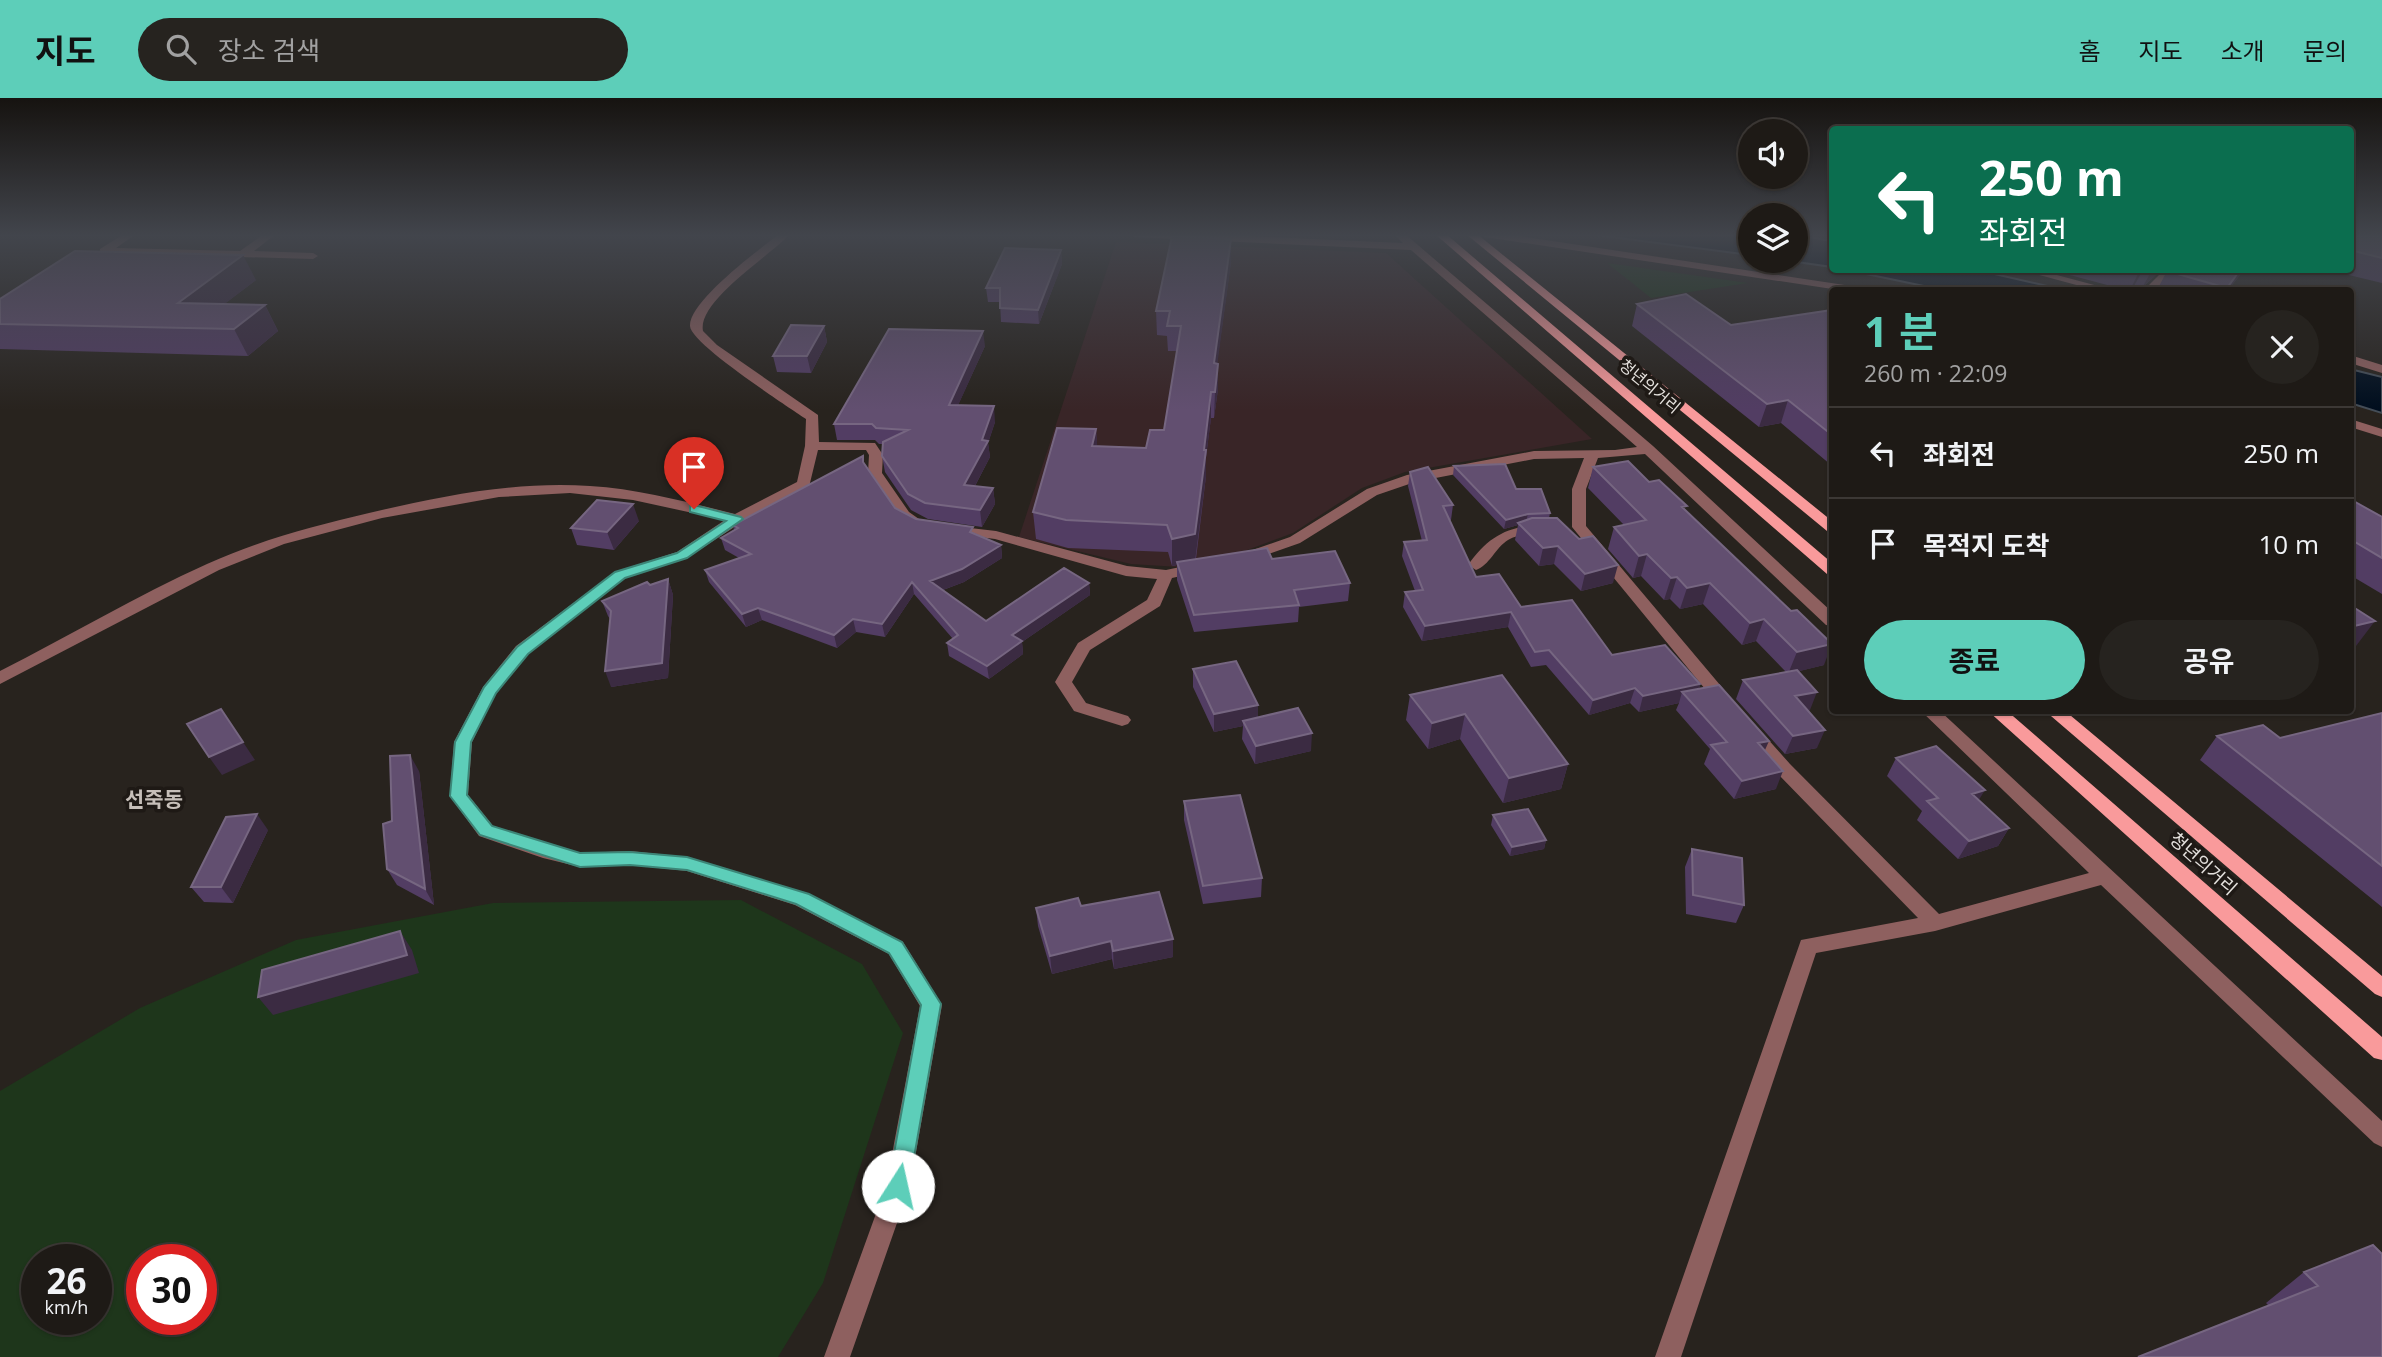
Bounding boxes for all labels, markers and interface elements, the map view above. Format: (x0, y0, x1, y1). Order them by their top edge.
search box (138, 18, 628, 81)
text: 지도 (35, 28, 96, 73)
icon: search (162, 30, 200, 68)
text: 장소 검색 (218, 32, 320, 68)
text: 홈 (2078, 34, 2100, 67)
text: 지도 (2138, 34, 2183, 67)
text: 소개 (2221, 34, 2265, 67)
text: 문의 (2303, 34, 2347, 67)
map controls (1738, 119, 1808, 273)
button: sound (1738, 119, 1808, 189)
text: 250 m (1979, 144, 2124, 210)
icon: left (1864, 154, 1955, 245)
button: layers (1738, 203, 1808, 273)
text: 좌회전 (1979, 210, 2067, 253)
text: 1 분 (1864, 302, 1938, 359)
button: close (2245, 310, 2319, 384)
street label: 청년의거리 (1615, 354, 1685, 418)
text: 260 m · 22:09 (1864, 357, 2007, 389)
icon: left (1864, 434, 1902, 472)
text: 250 m (2244, 435, 2319, 471)
text: 좌회전 (1923, 436, 1995, 472)
pin (664, 437, 724, 509)
icon: arrive (675, 448, 713, 486)
icon: arrive (1864, 525, 1902, 563)
text: 10 m (2258, 526, 2319, 562)
text: 목적지 도착 (1923, 527, 2049, 563)
button: 종료 (1864, 620, 2085, 700)
button: 공유 (2099, 620, 2319, 700)
district label: 선죽동 (125, 785, 183, 813)
street label: 청년의거리 (2165, 827, 2242, 900)
position arrow (861, 1149, 935, 1223)
speed limit sign: 30 (126, 1244, 217, 1335)
text: 26 (46, 1257, 87, 1304)
text: km/h (45, 1295, 88, 1319)

